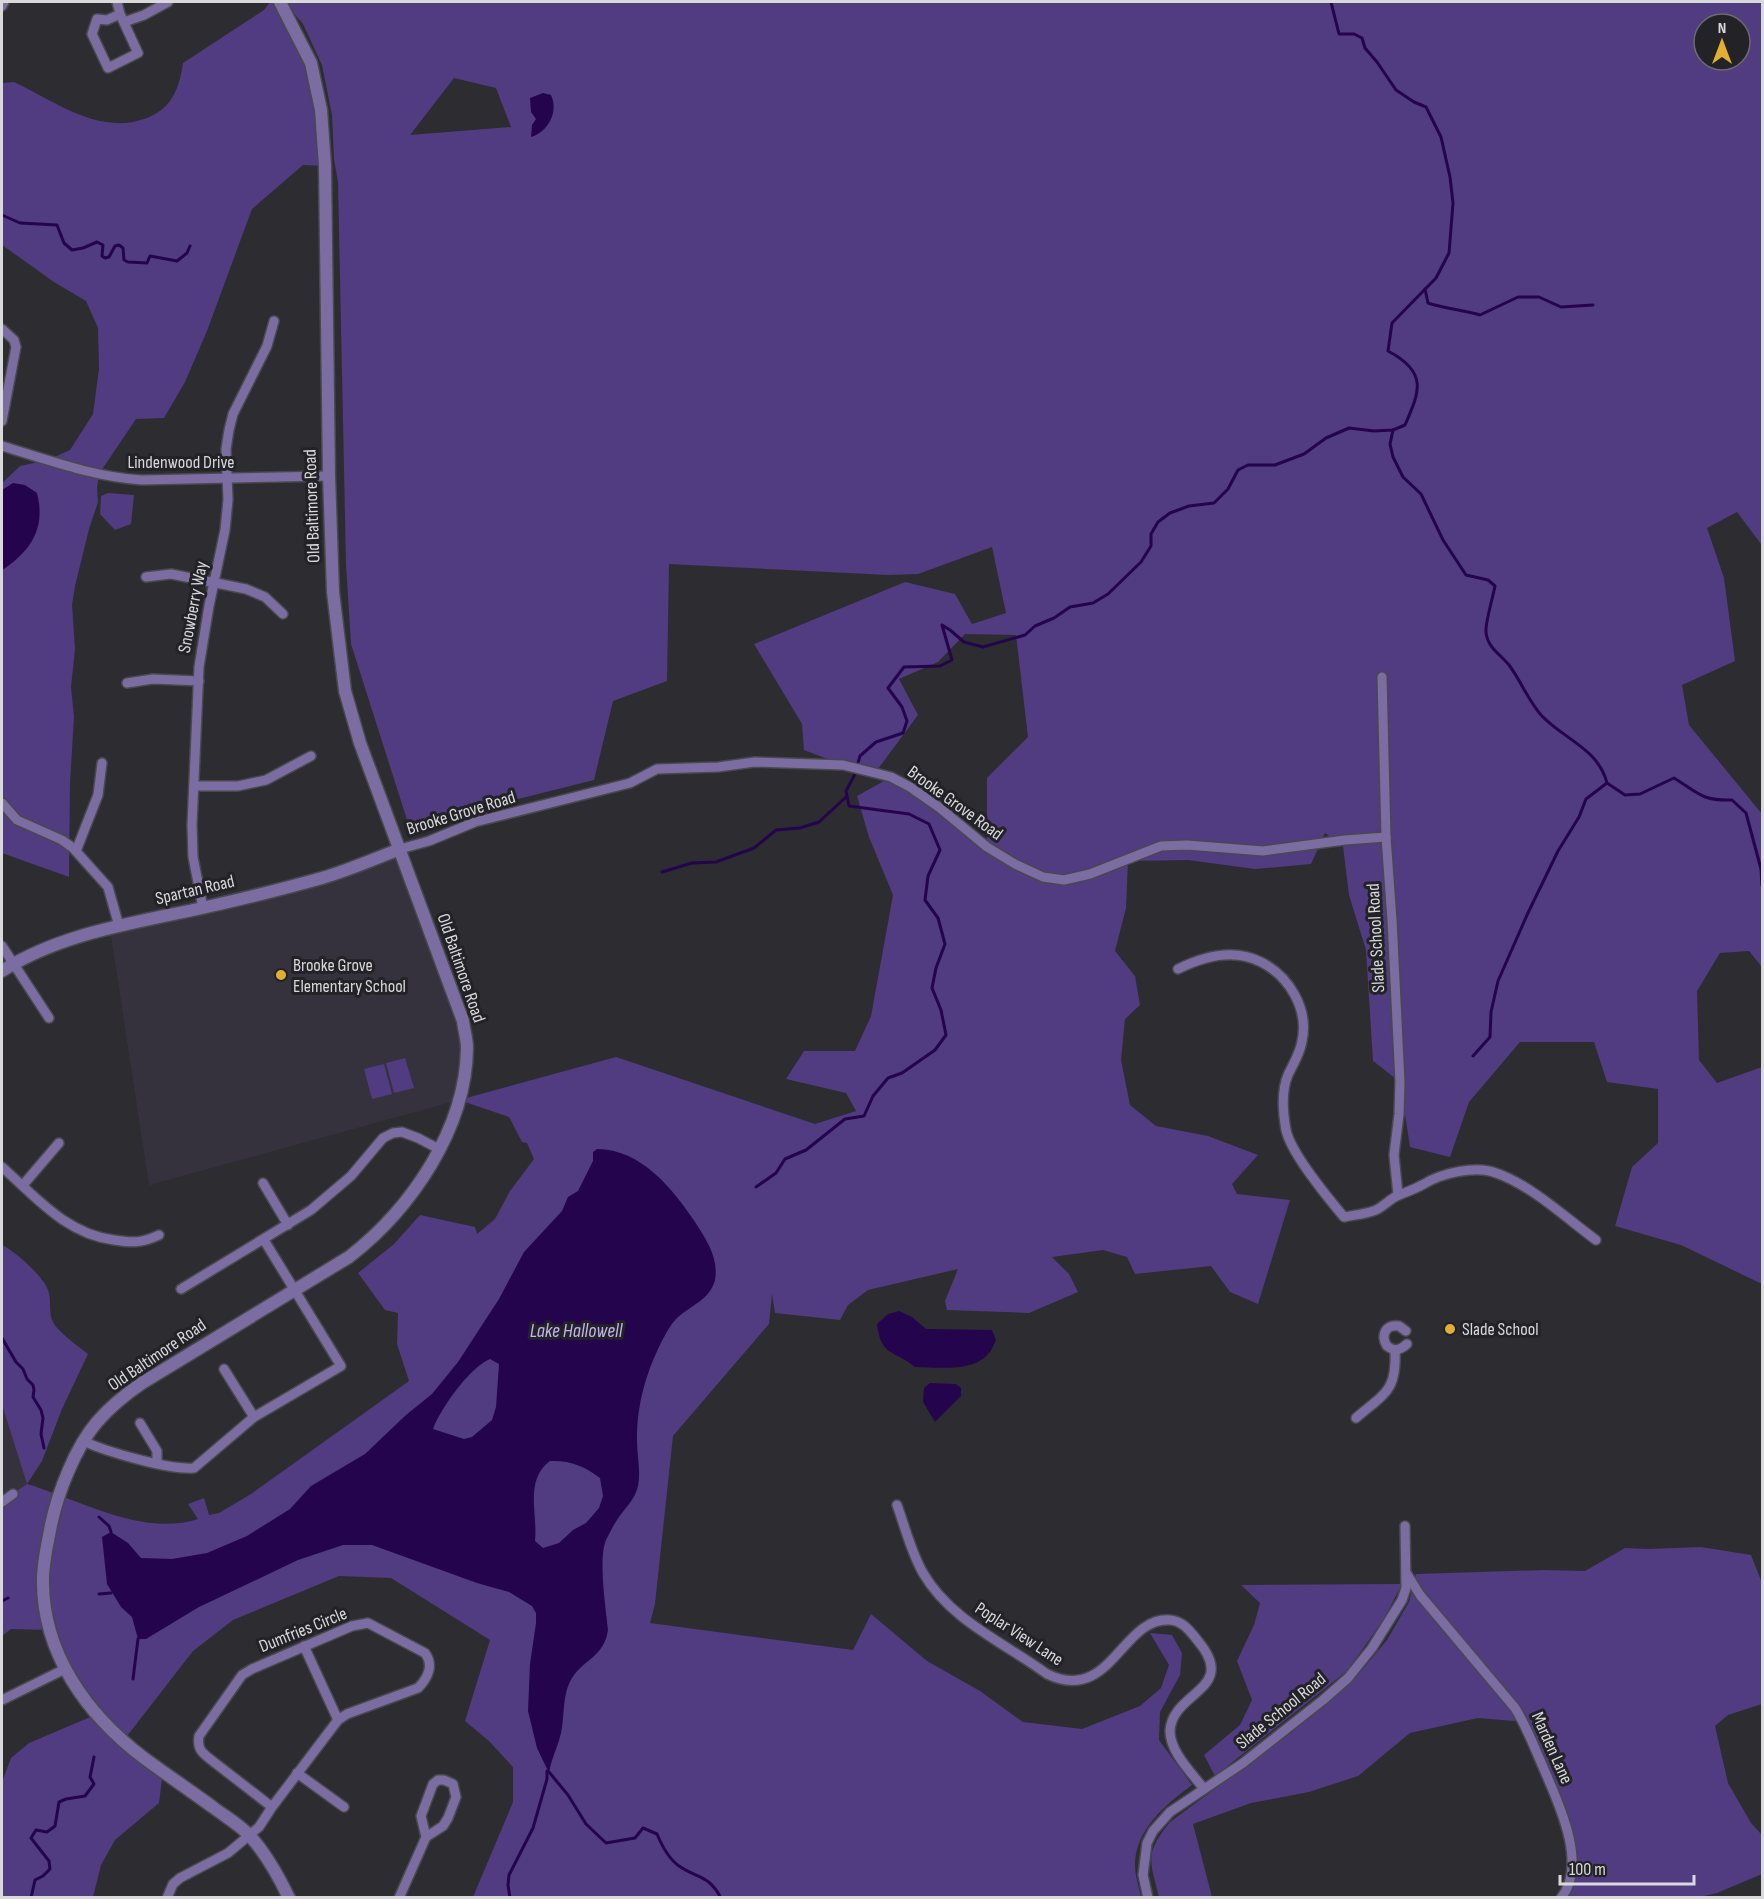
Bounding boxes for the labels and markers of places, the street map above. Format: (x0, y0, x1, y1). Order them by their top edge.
place label: Brooke Grove Elementary School (293, 955, 406, 997)
marker: Brooke Grove Elementary School (274, 968, 288, 982)
place label: Slade School (1462, 1319, 1538, 1340)
marker: Slade School (1443, 1322, 1457, 1336)

